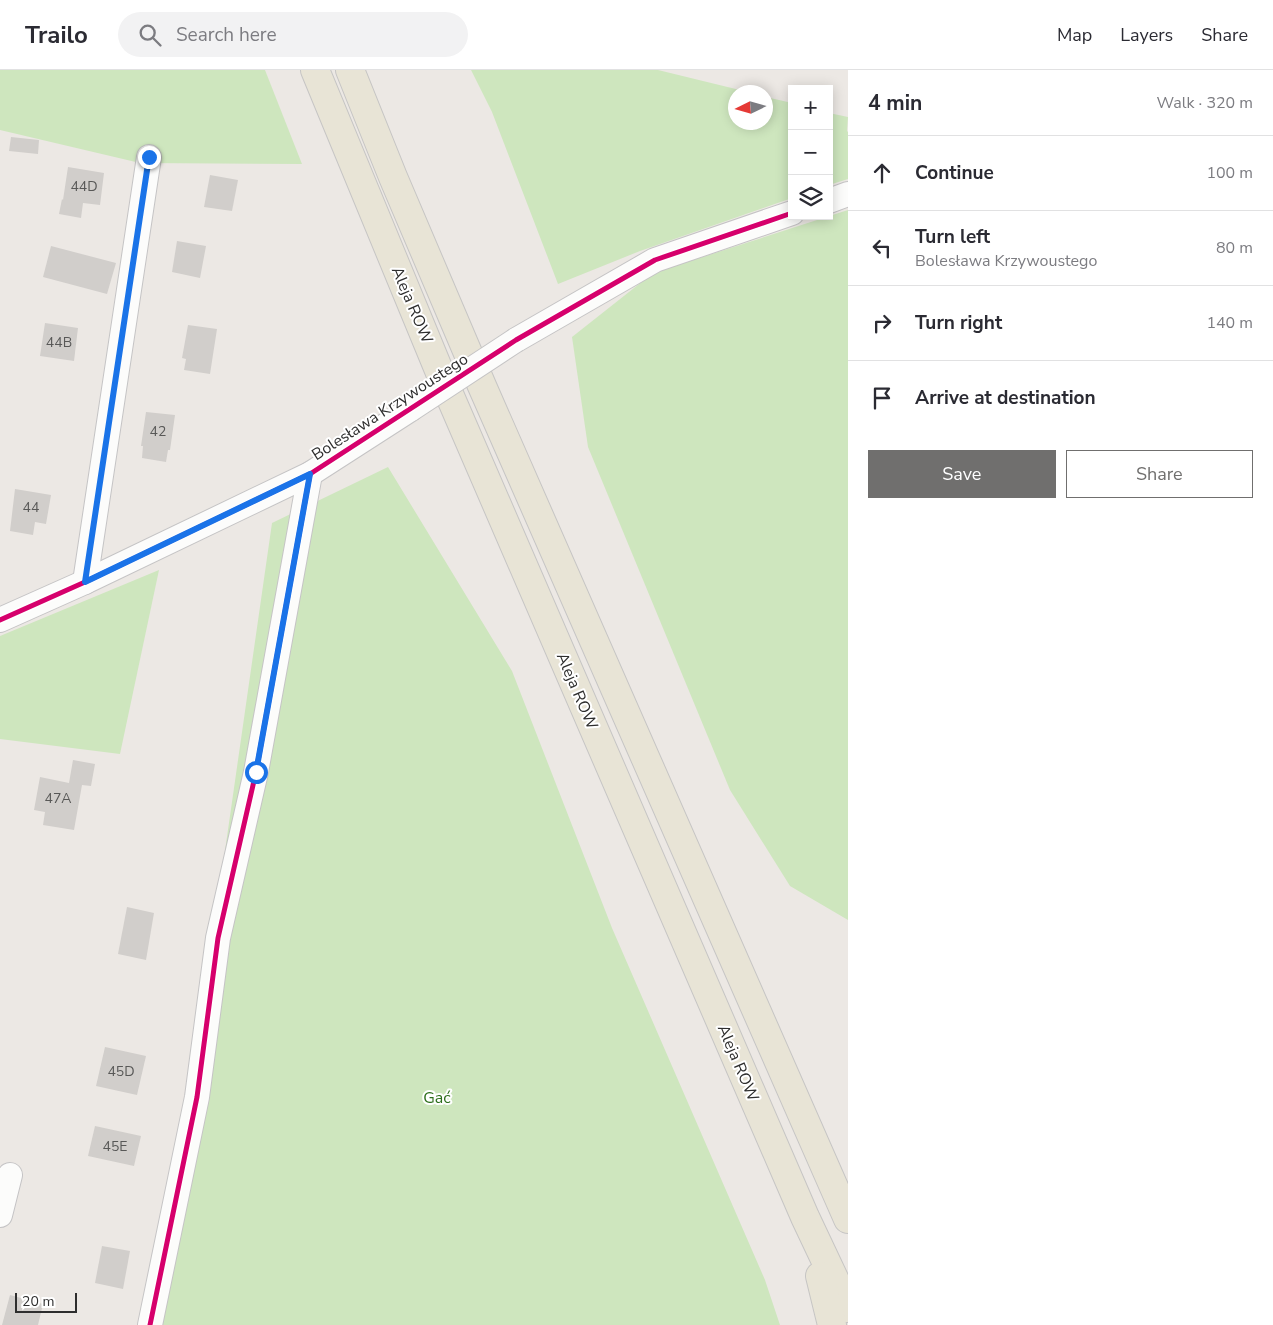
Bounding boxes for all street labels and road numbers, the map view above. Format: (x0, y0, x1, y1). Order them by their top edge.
street label: Aleja ROW (386, 263, 438, 347)
street label: Bolesława Krzywoustego (308, 348, 473, 466)
street label: Aleja ROW (551, 649, 603, 733)
street label: Aleja ROW (712, 1021, 764, 1105)

